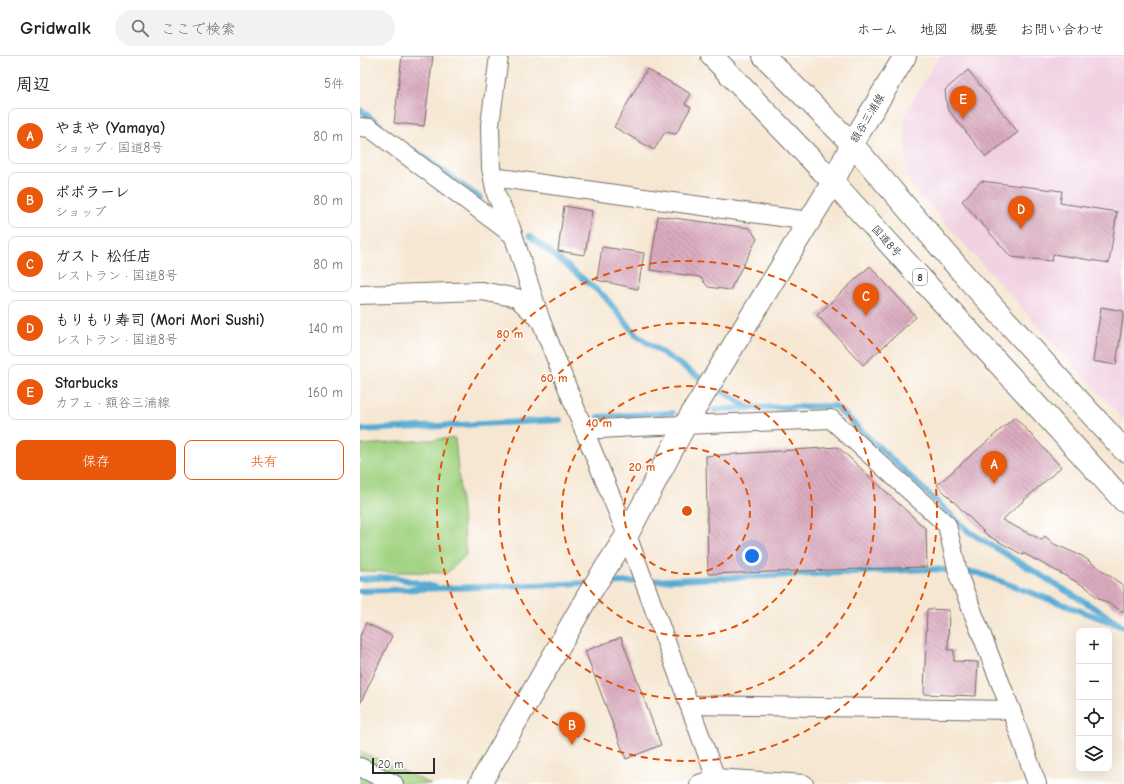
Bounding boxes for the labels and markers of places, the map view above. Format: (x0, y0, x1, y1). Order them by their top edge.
pin: E (950, 86, 976, 119)
pin: D (1008, 196, 1034, 229)
pin: C (853, 283, 879, 316)
pin: A (981, 451, 1007, 484)
centre of rings (680, 504, 694, 518)
pin: B (559, 712, 585, 745)

